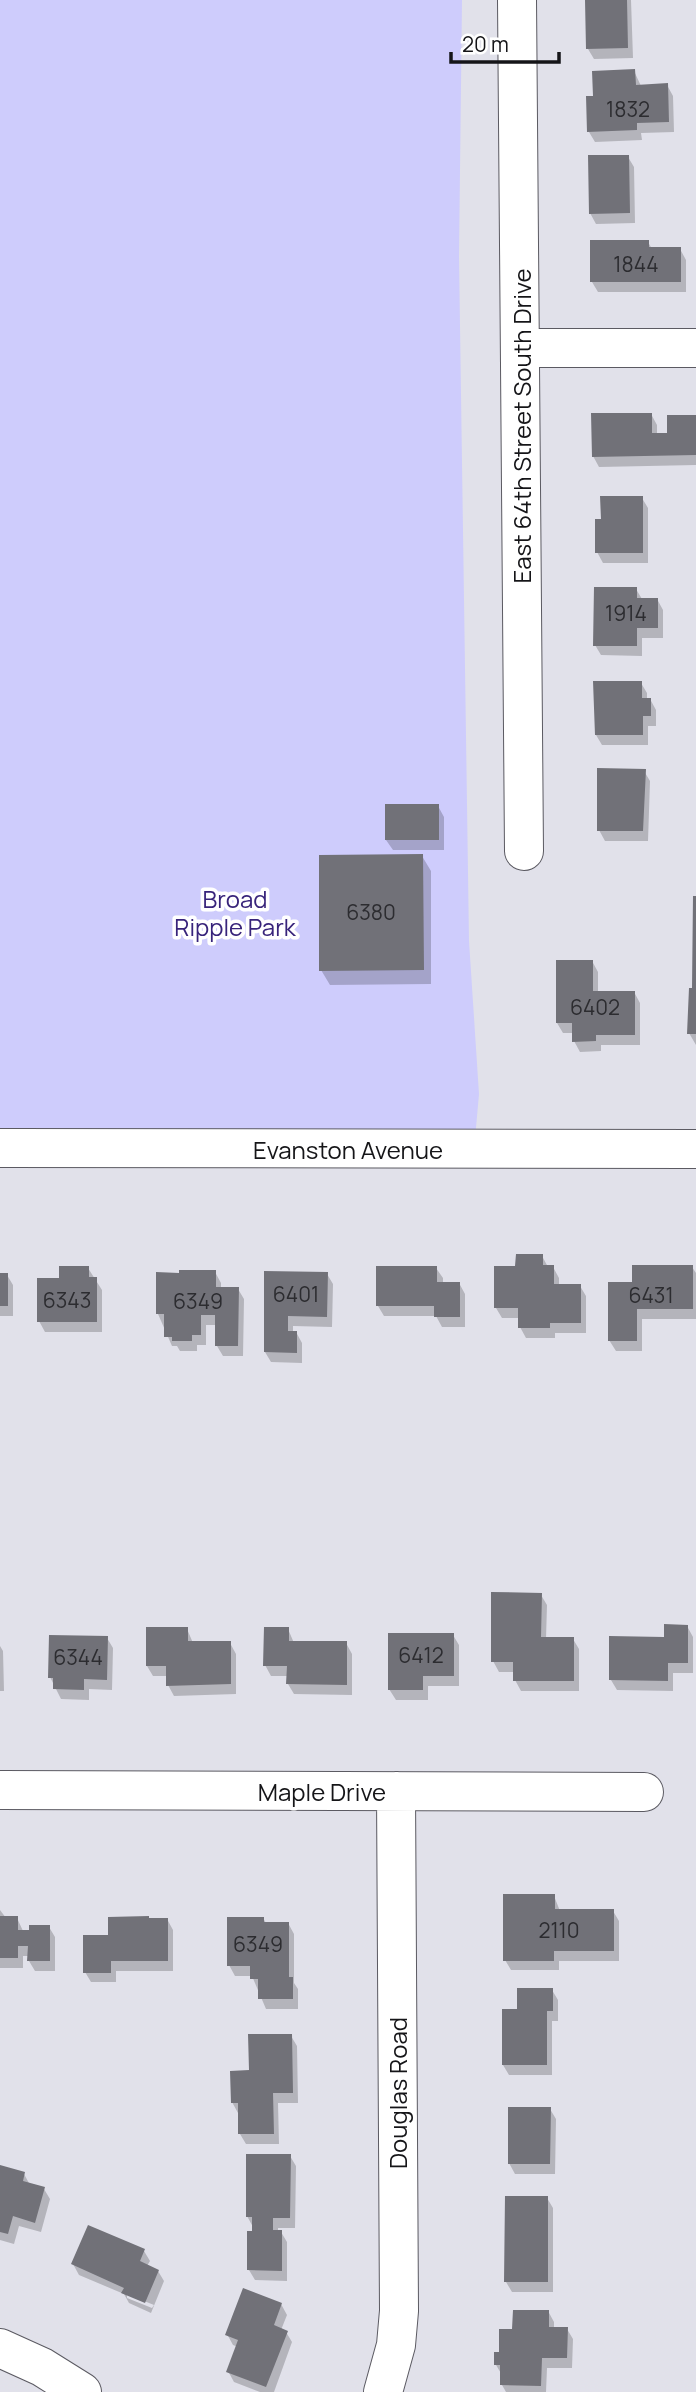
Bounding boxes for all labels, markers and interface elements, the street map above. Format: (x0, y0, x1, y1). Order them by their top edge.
scale bar (451, 21, 560, 65)
text: 20 m (462, 30, 509, 58)
house number: 1832 (606, 95, 650, 123)
house number: 1844 (613, 250, 659, 278)
street label: East 64th Street South Drive (505, 268, 538, 584)
house number: 1914 (605, 599, 647, 627)
park label: Broad Ripple Park (174, 882, 297, 943)
house number: 6380 (346, 898, 396, 926)
house number: 6402 (570, 993, 620, 1021)
street label: Evanston Avenue (253, 1133, 443, 1166)
house number: 6401 (273, 1280, 319, 1308)
house number: 6431 (628, 1281, 674, 1309)
house number: 6343 (43, 1286, 91, 1314)
house number: 6349 (173, 1287, 223, 1315)
house number: 6412 (398, 1641, 444, 1669)
house number: 6344 (53, 1643, 103, 1671)
street label: Maple Drive (258, 1775, 386, 1808)
house number: 2110 (538, 1916, 580, 1944)
house number: 6349 (233, 1930, 283, 1958)
street label: Douglas Road (381, 2017, 414, 2169)

